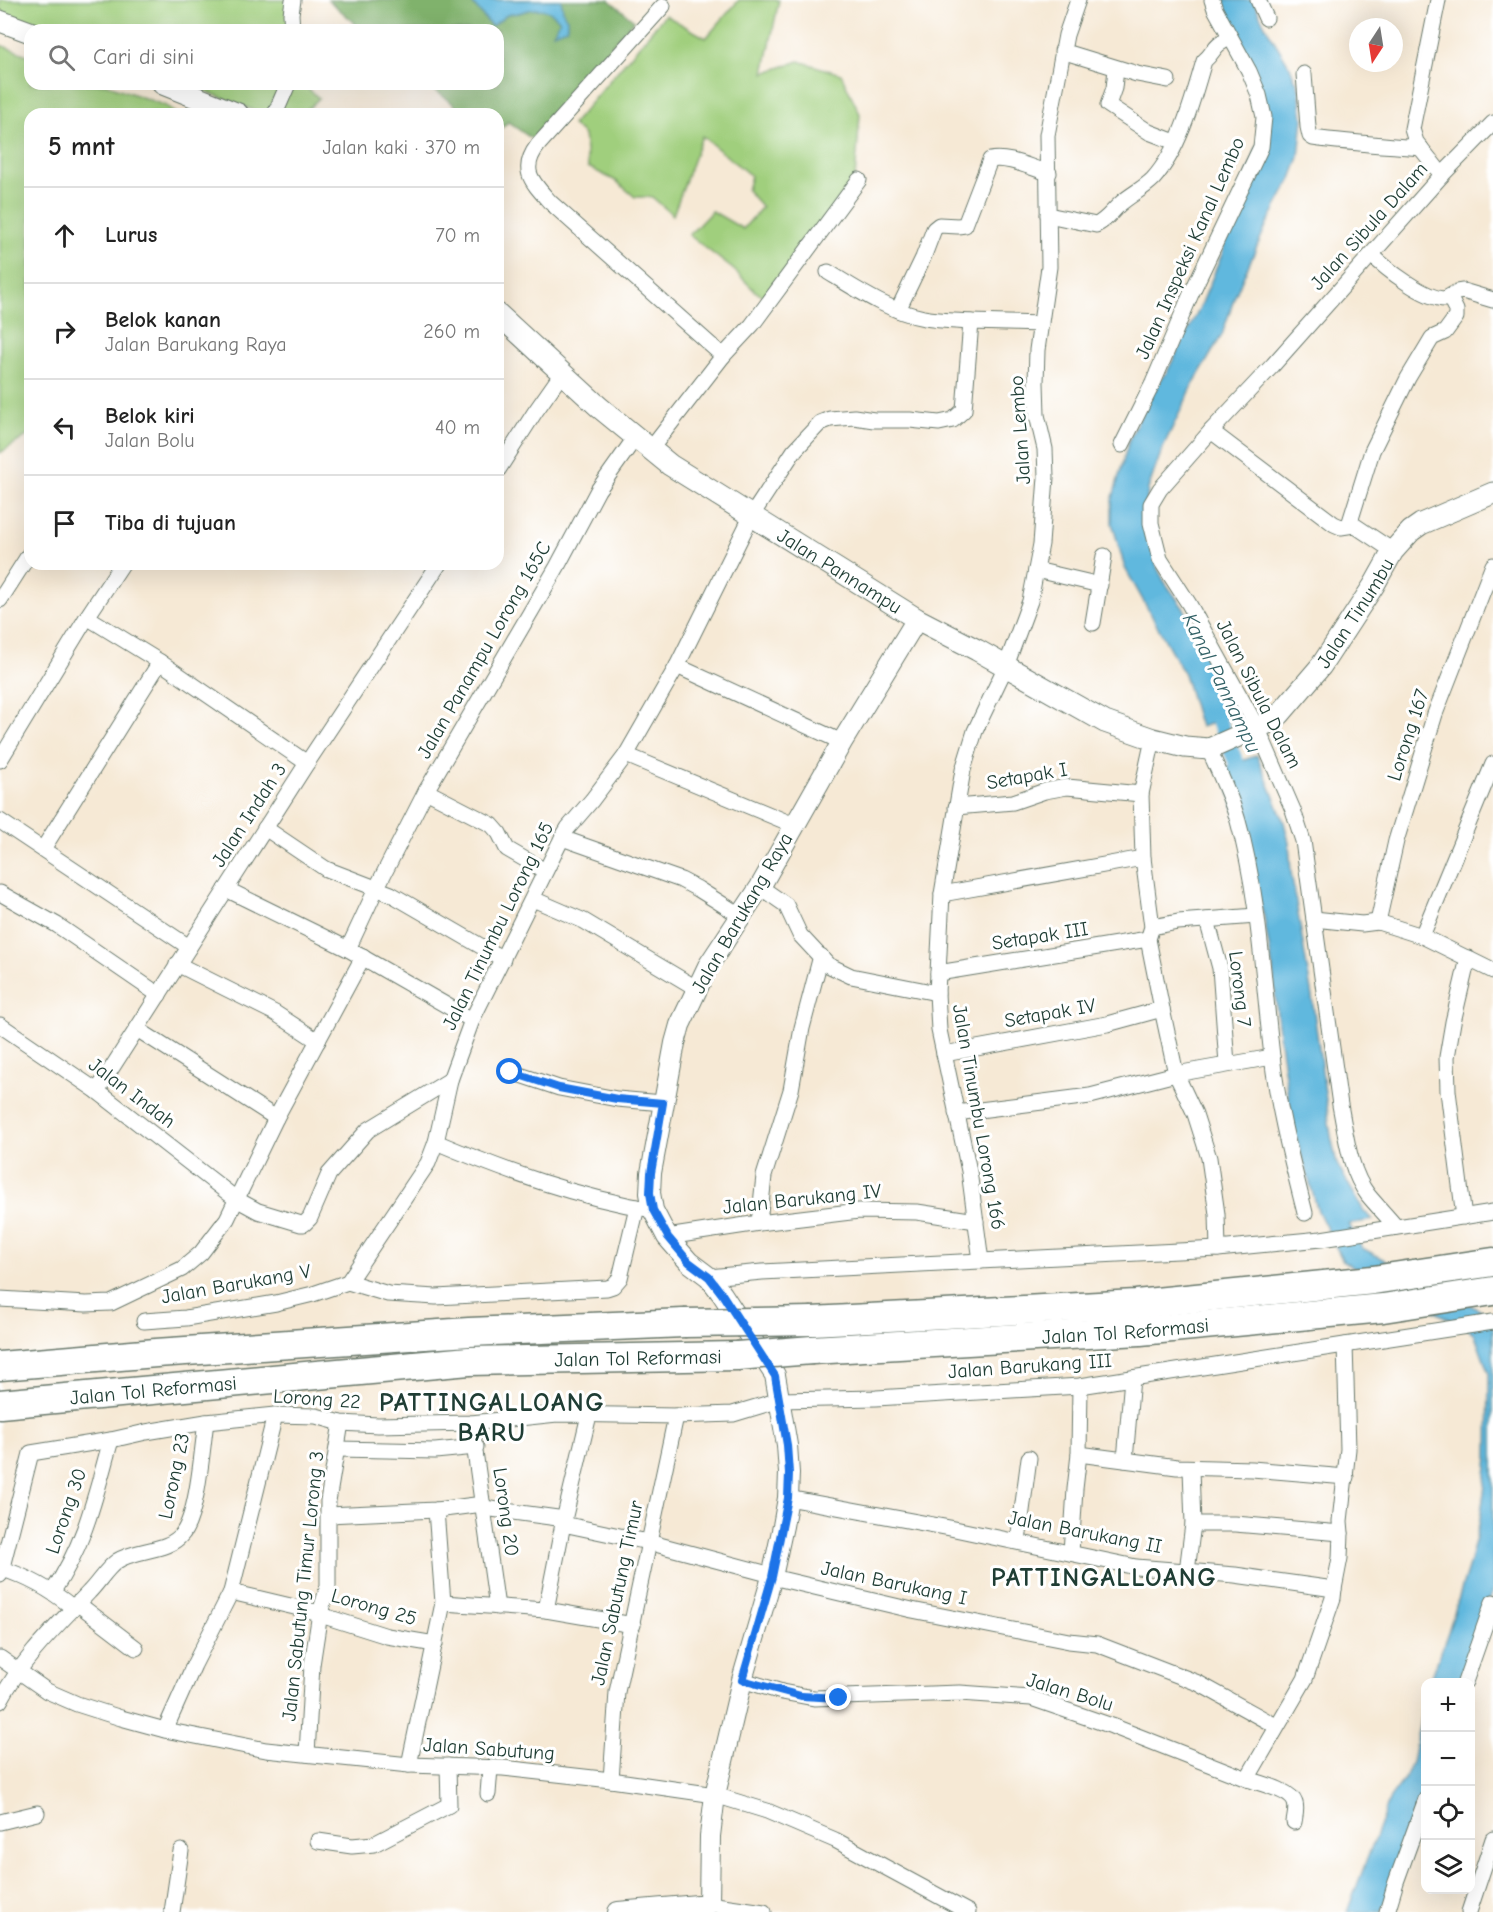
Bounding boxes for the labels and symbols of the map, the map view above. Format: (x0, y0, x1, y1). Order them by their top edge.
north arrow (1349, 18, 1403, 72)
street label: Jalan Inspeksi Kanal Lembo (1131, 133, 1249, 363)
street label: Jalan Sibula Dalam (1306, 157, 1432, 295)
street label: Jalan Lembo (1005, 375, 1035, 485)
street label: Jalan Pannampu (773, 523, 906, 618)
street label: Jalan Panampu Lorong 165C (412, 537, 556, 763)
street label: Jalan Tinumbu (1311, 554, 1398, 672)
water label: Kanal Pannampu (1178, 609, 1266, 757)
street label: Jalan Sibula Dalam (1212, 616, 1306, 772)
street label: Lorong 167 (1382, 686, 1434, 784)
street label: Setapak I (985, 758, 1069, 794)
street label: Jalan Indah 3 (207, 759, 291, 871)
street label: Jalan Tinumbu Lorong 165 (438, 818, 558, 1034)
street label: Jalan Barukang Raya (687, 829, 797, 997)
street label: Setapak III (990, 917, 1090, 955)
street label: Lorong 7 (1224, 950, 1256, 1029)
street label: Setapak IV (1003, 994, 1098, 1032)
street label: Jalan Tinumbu Lorong 166 (948, 1002, 1010, 1232)
street label: Jalan Indah (84, 1053, 180, 1133)
route start (496, 1058, 522, 1084)
street label: Jalan Barukang IV (722, 1179, 883, 1219)
street label: Jalan Barukang V (159, 1259, 313, 1308)
street label: Jalan Tol Reformasi (1041, 1313, 1210, 1348)
street label: Jalan Tol Reformasi (554, 1345, 722, 1371)
street label: Jalan Barukang III (947, 1349, 1113, 1383)
street label: Jalan Tol Reformasi (69, 1371, 238, 1409)
street label: Lorong 22 (272, 1384, 362, 1414)
district label: PATTINGALLOANG BARU (379, 1388, 605, 1448)
street label: Lorong 23 (154, 1431, 194, 1521)
street label: Jalan Sabutung Timur Lorong 3 (277, 1450, 329, 1722)
street label: Lorong 30 (41, 1465, 91, 1557)
street label: Lorong 20 (488, 1466, 524, 1558)
street label: Jalan Sabutung Timur (586, 1499, 648, 1687)
street label: Jalan Barukang II (1006, 1506, 1164, 1558)
street label: Jalan Barukang I (819, 1556, 969, 1610)
district label: PATTINGALLOANG (991, 1563, 1217, 1593)
street label: Lorong 25 (329, 1584, 419, 1630)
street label: Jalan Bolu (1024, 1668, 1116, 1716)
route end (825, 1684, 851, 1710)
street label: Jalan Sabutung (422, 1733, 556, 1765)

